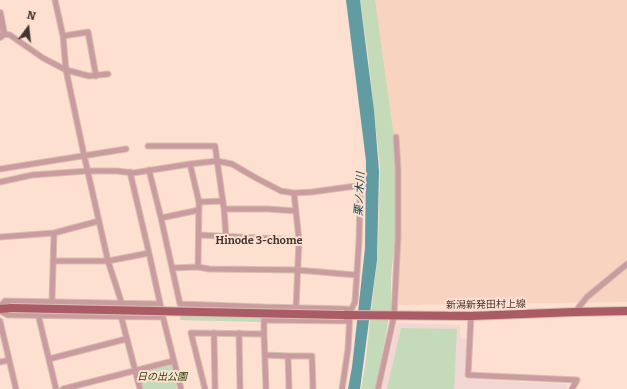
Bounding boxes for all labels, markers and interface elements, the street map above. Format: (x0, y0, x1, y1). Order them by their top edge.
north arrow (8, 8, 48, 48)
text: N (25, 9, 37, 23)
water label: 栗ノ木川 (352, 172, 368, 216)
district label: Hinode 3-chome (216, 234, 302, 248)
street label: 新潟新発田村上線 (446, 298, 526, 312)
park label: 日の出公園 (137, 371, 187, 383)

